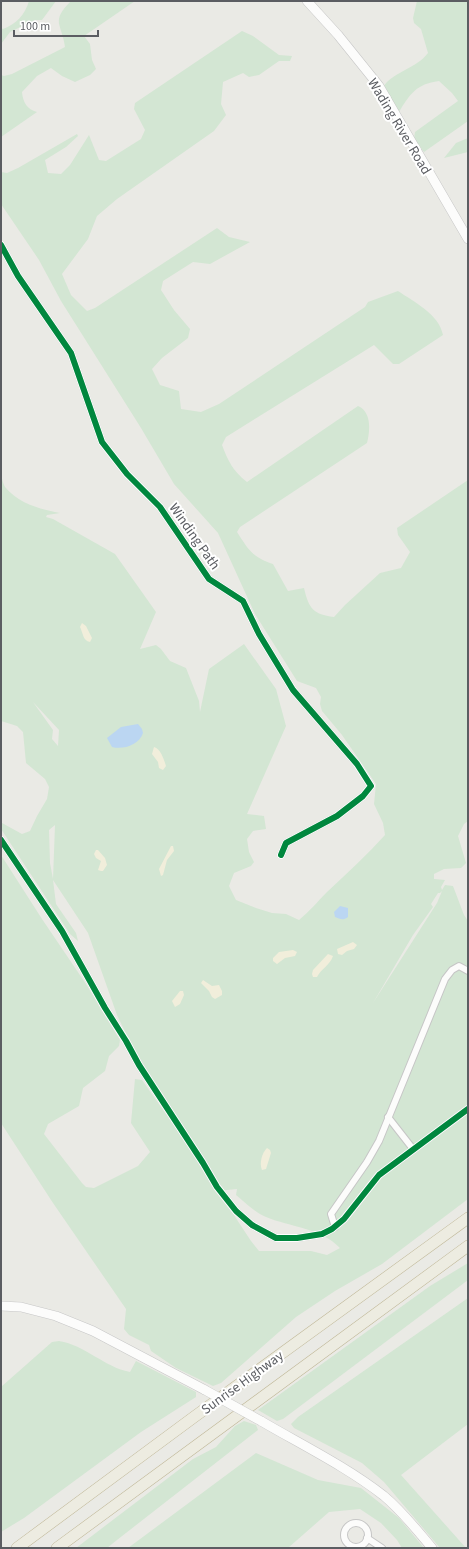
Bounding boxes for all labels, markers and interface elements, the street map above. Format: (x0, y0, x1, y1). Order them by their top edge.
scale bar (14, 12, 98, 38)
text: 100 m (20, 18, 50, 35)
street label: Wading River Road (362, 75, 436, 178)
street label: Winding Path (164, 499, 225, 574)
street label: Sunrise Highway (197, 1346, 288, 1420)

